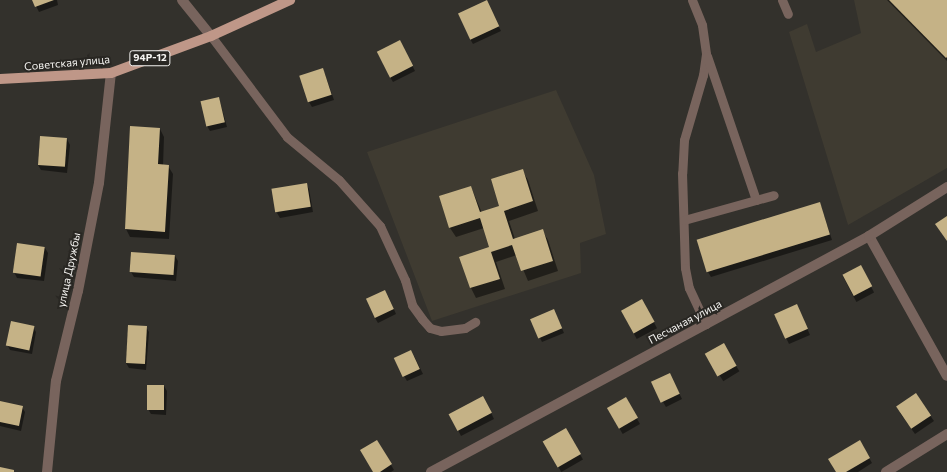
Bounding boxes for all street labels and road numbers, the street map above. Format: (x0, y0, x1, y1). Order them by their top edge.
road number: 94Р-12 (129, 50, 171, 66)
street label: Советская улица (24, 53, 110, 73)
street label: улица Дружбы (55, 231, 83, 309)
street label: Песчаная улица (646, 297, 724, 347)

